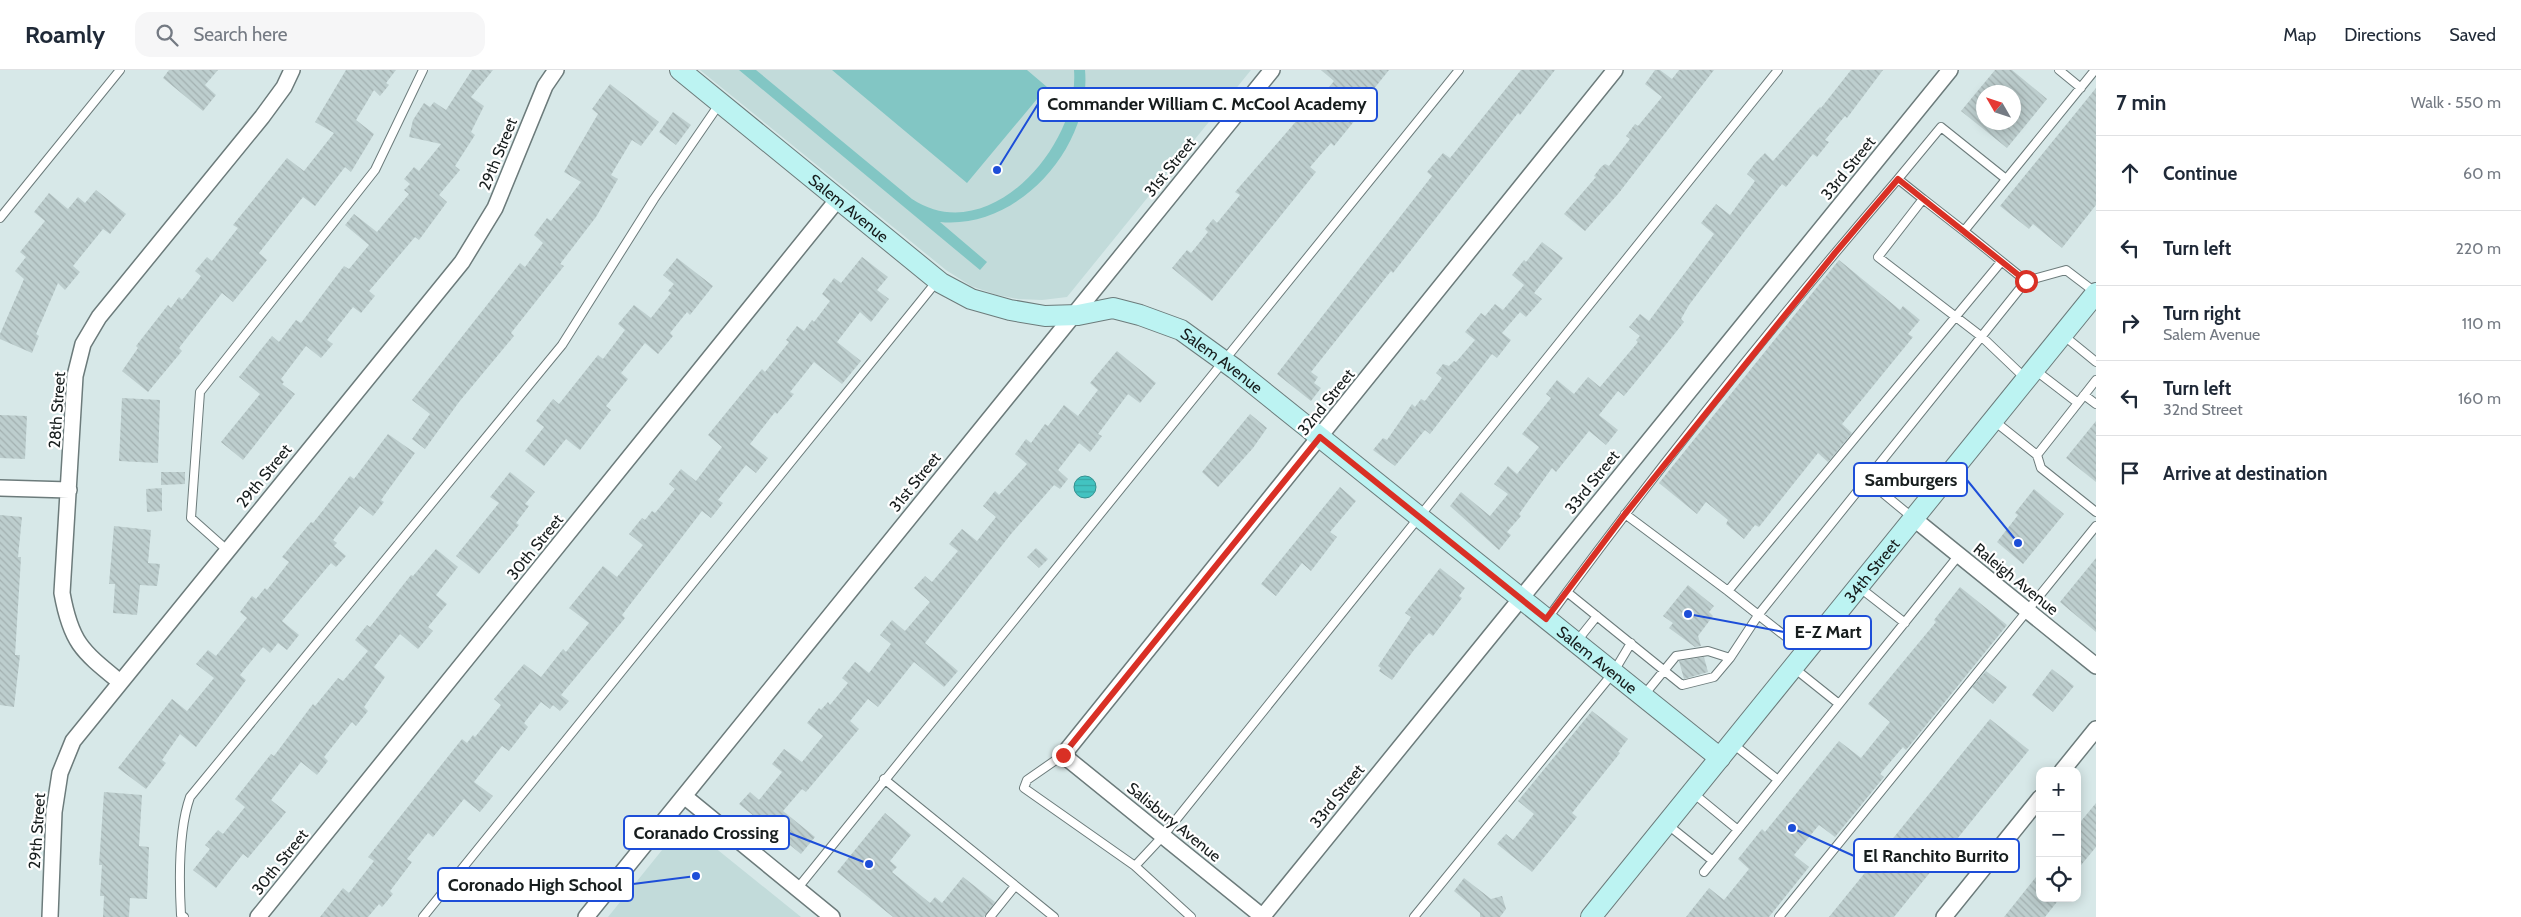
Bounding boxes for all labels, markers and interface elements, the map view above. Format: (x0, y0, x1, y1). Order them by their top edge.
search box (135, 12, 485, 57)
text: Roamly (25, 20, 105, 49)
icon: search (153, 21, 181, 49)
text: Search here (193, 23, 288, 46)
text: Map (2283, 24, 2316, 46)
text: Directions (2344, 24, 2421, 46)
text: Saved (2449, 24, 2496, 46)
north arrow (1976, 85, 2021, 130)
callout: Commander William C. McCool Academy (1038, 88, 1377, 121)
text: 7 min (2116, 90, 2166, 115)
text: Commander William C. McCool Academy (1047, 93, 1367, 115)
text: Walk · 550 m (2411, 93, 2501, 112)
street label: 29th Street (475, 115, 521, 193)
street label: 33rd Street (1817, 132, 1880, 203)
street label: 31st Street (1140, 133, 1200, 200)
icon: ahead (2116, 159, 2144, 187)
text: Continue (2163, 162, 2237, 185)
text: 60 m (2463, 164, 2501, 183)
street label: Salem Avenue (805, 170, 893, 246)
icon: left (2116, 234, 2144, 262)
text: Turn left (2163, 237, 2231, 260)
text: 220 m (2455, 239, 2501, 258)
route start (2015, 270, 2038, 293)
text: Turn right (2163, 302, 2241, 325)
icon: right (2116, 309, 2144, 337)
text: 110 m (2462, 314, 2501, 333)
street label: Salem Avenue (1177, 324, 1267, 397)
text: Salem Avenue (2163, 325, 2260, 344)
street label: 32nd Street (1294, 365, 1359, 439)
street label: 28th Street (45, 370, 69, 449)
text: Turn left (2163, 377, 2231, 400)
icon: left (2116, 384, 2144, 412)
text: 160 m (2458, 389, 2501, 408)
text: 32nd Street (2163, 400, 2243, 419)
street label: 29th Street (233, 440, 296, 512)
street label: 33rd Street (1561, 446, 1624, 517)
street label: 31st Street (885, 448, 945, 515)
icon: arrive (2116, 459, 2144, 487)
text: Arrive at destination (2163, 462, 2327, 485)
callout: Samburgers (1854, 463, 1967, 496)
text: Samburgers (1865, 469, 1958, 491)
street label: 30th Street (503, 510, 567, 584)
street label: 34th Street (1840, 534, 1903, 606)
street label: Raleigh Avenue (1970, 539, 2062, 619)
callout: E-Z Mart (1784, 616, 1871, 649)
text: E-Z Mart (1794, 621, 1862, 643)
street label: Salem Avenue (1553, 622, 1641, 697)
route end (1052, 744, 1075, 767)
street label: 33rd Street (1306, 760, 1369, 831)
map controls (2036, 767, 2081, 902)
button: + (2036, 767, 2081, 812)
street label: Salisbury Avenue (1123, 778, 1225, 866)
street label: 29th Street (25, 792, 49, 870)
button: − (2036, 812, 2081, 857)
callout: Coranado Crossing (624, 816, 789, 849)
text: Coranado Crossing (634, 822, 778, 844)
street label: 30th Street (248, 825, 312, 899)
callout: El Ranchito Burrito (1854, 839, 2019, 872)
text: El Ranchito Burrito (1863, 845, 2009, 867)
button: locate (2036, 857, 2081, 902)
callout: Coronado High School (438, 868, 633, 901)
text: Coronado High School (448, 874, 623, 896)

